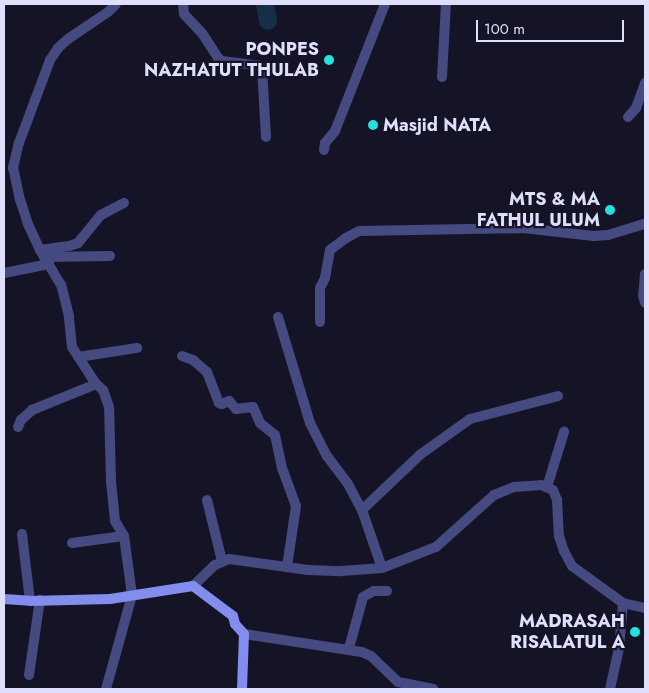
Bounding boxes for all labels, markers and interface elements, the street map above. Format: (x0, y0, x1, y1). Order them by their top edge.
scale bar (479, 10, 626, 42)
text: 100 m (484, 18, 525, 40)
place label: PONPES NAZHATUT THULAB (144, 39, 319, 82)
marker: PONPES NAZHATUT THULAB (323, 54, 335, 66)
place label: Masjid NATA (383, 114, 491, 136)
marker: Masjid NATA (367, 119, 379, 131)
place label: MTS & MA FATHUL ULUM (477, 189, 600, 232)
marker: MTS & MA FATHUL ULUM (604, 204, 616, 216)
place label: MADRASAH RISALATUL A (510, 611, 625, 654)
marker: MADRASAH RISALATUL A (629, 626, 641, 638)

